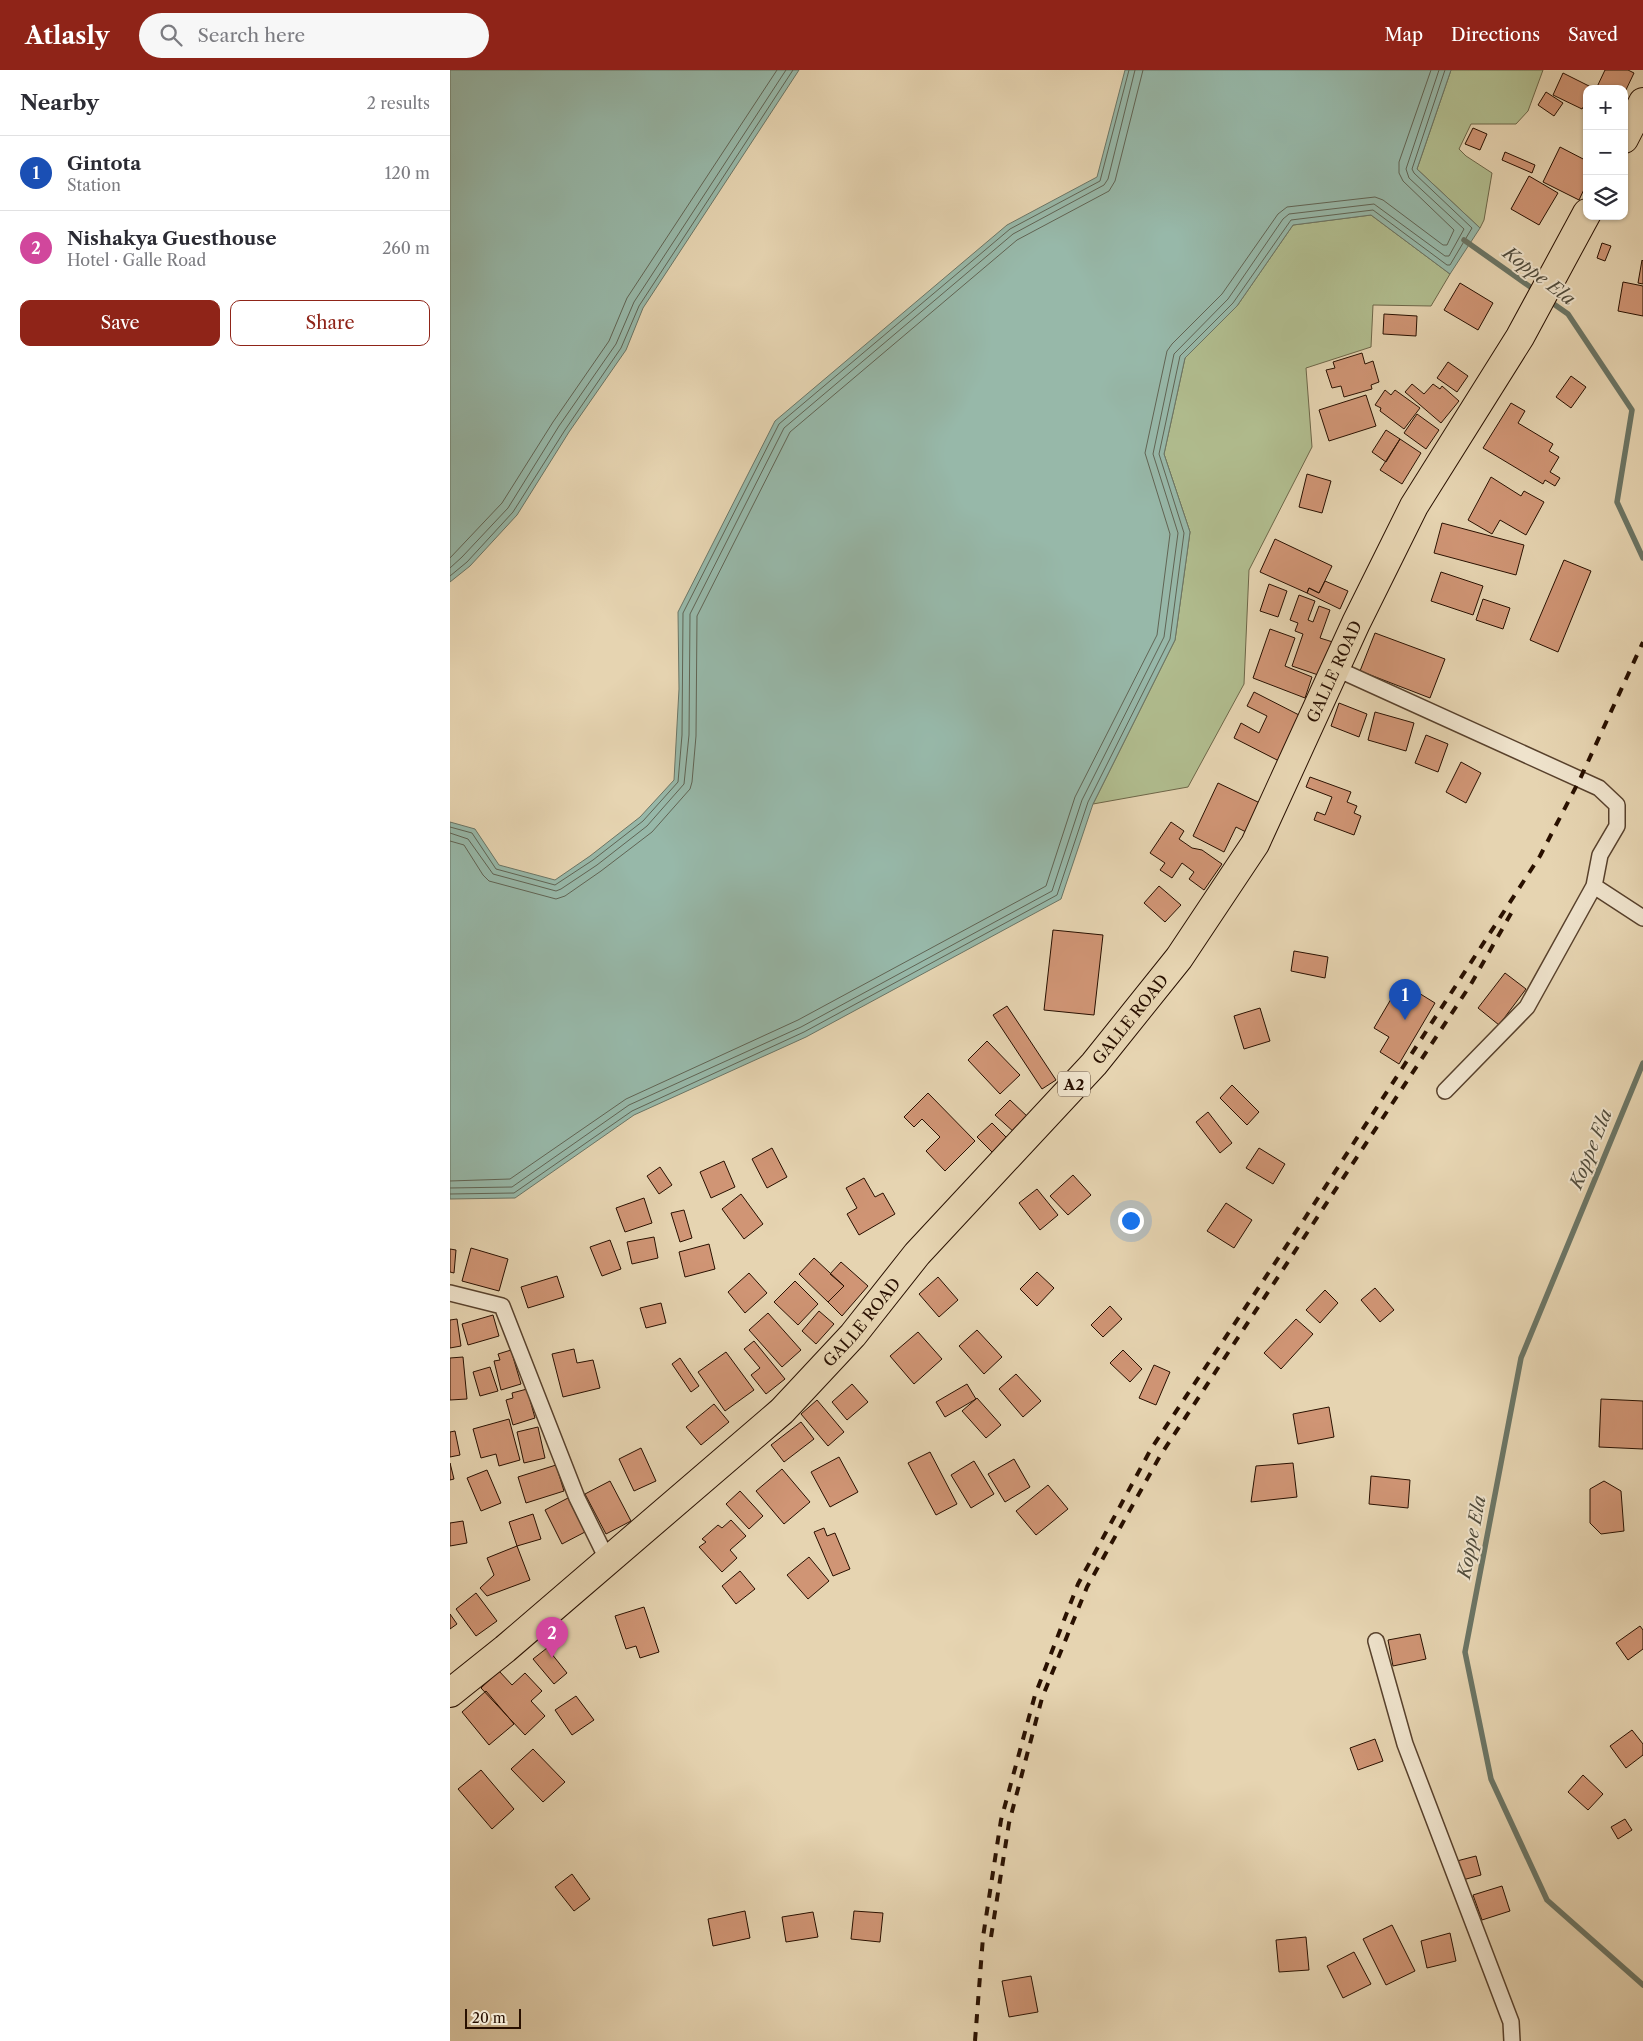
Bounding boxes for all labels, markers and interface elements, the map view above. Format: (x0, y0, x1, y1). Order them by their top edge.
search box (139, 13, 489, 58)
text: Atlasly (25, 21, 109, 50)
icon: search (157, 21, 185, 49)
text: Search here (197, 24, 305, 47)
text: Map (1384, 24, 1423, 46)
text: Directions (1451, 24, 1540, 46)
text: Saved (1568, 24, 1618, 46)
map controls (1583, 85, 1628, 220)
button: + (1583, 85, 1628, 130)
text: Nearby (20, 90, 99, 115)
text: 2 results (367, 93, 430, 113)
button: − (1583, 130, 1628, 175)
text: Gintota (67, 152, 141, 175)
text: 1 (32, 163, 40, 183)
text: 120 m (385, 163, 430, 183)
text: Station (67, 175, 121, 195)
button: layers (1583, 175, 1628, 220)
text: Nishakya Guesthouse (67, 227, 277, 250)
text: 2 (31, 238, 41, 258)
text: 260 m (382, 238, 430, 258)
water label: Koppe Ela (1497, 241, 1579, 310)
text: Hotel · Galle Road (67, 250, 206, 270)
button: Save (20, 300, 220, 346)
button: Share (230, 300, 430, 346)
street label: GALLE ROAD (1302, 617, 1366, 726)
street label: GALLE ROAD (1088, 970, 1172, 1068)
pin: 1 (1389, 979, 1421, 1020)
road number: A2 (1058, 1072, 1090, 1096)
water label: Koppe Ela (1564, 1106, 1617, 1194)
your location (1118, 1208, 1144, 1234)
street label: GALLE ROAD (819, 1274, 904, 1371)
water label: Koppe Ela (1453, 1493, 1491, 1582)
pin: 2 (536, 1617, 568, 1658)
scale bar (465, 2006, 521, 2029)
text: 20 m (472, 2009, 506, 2027)

